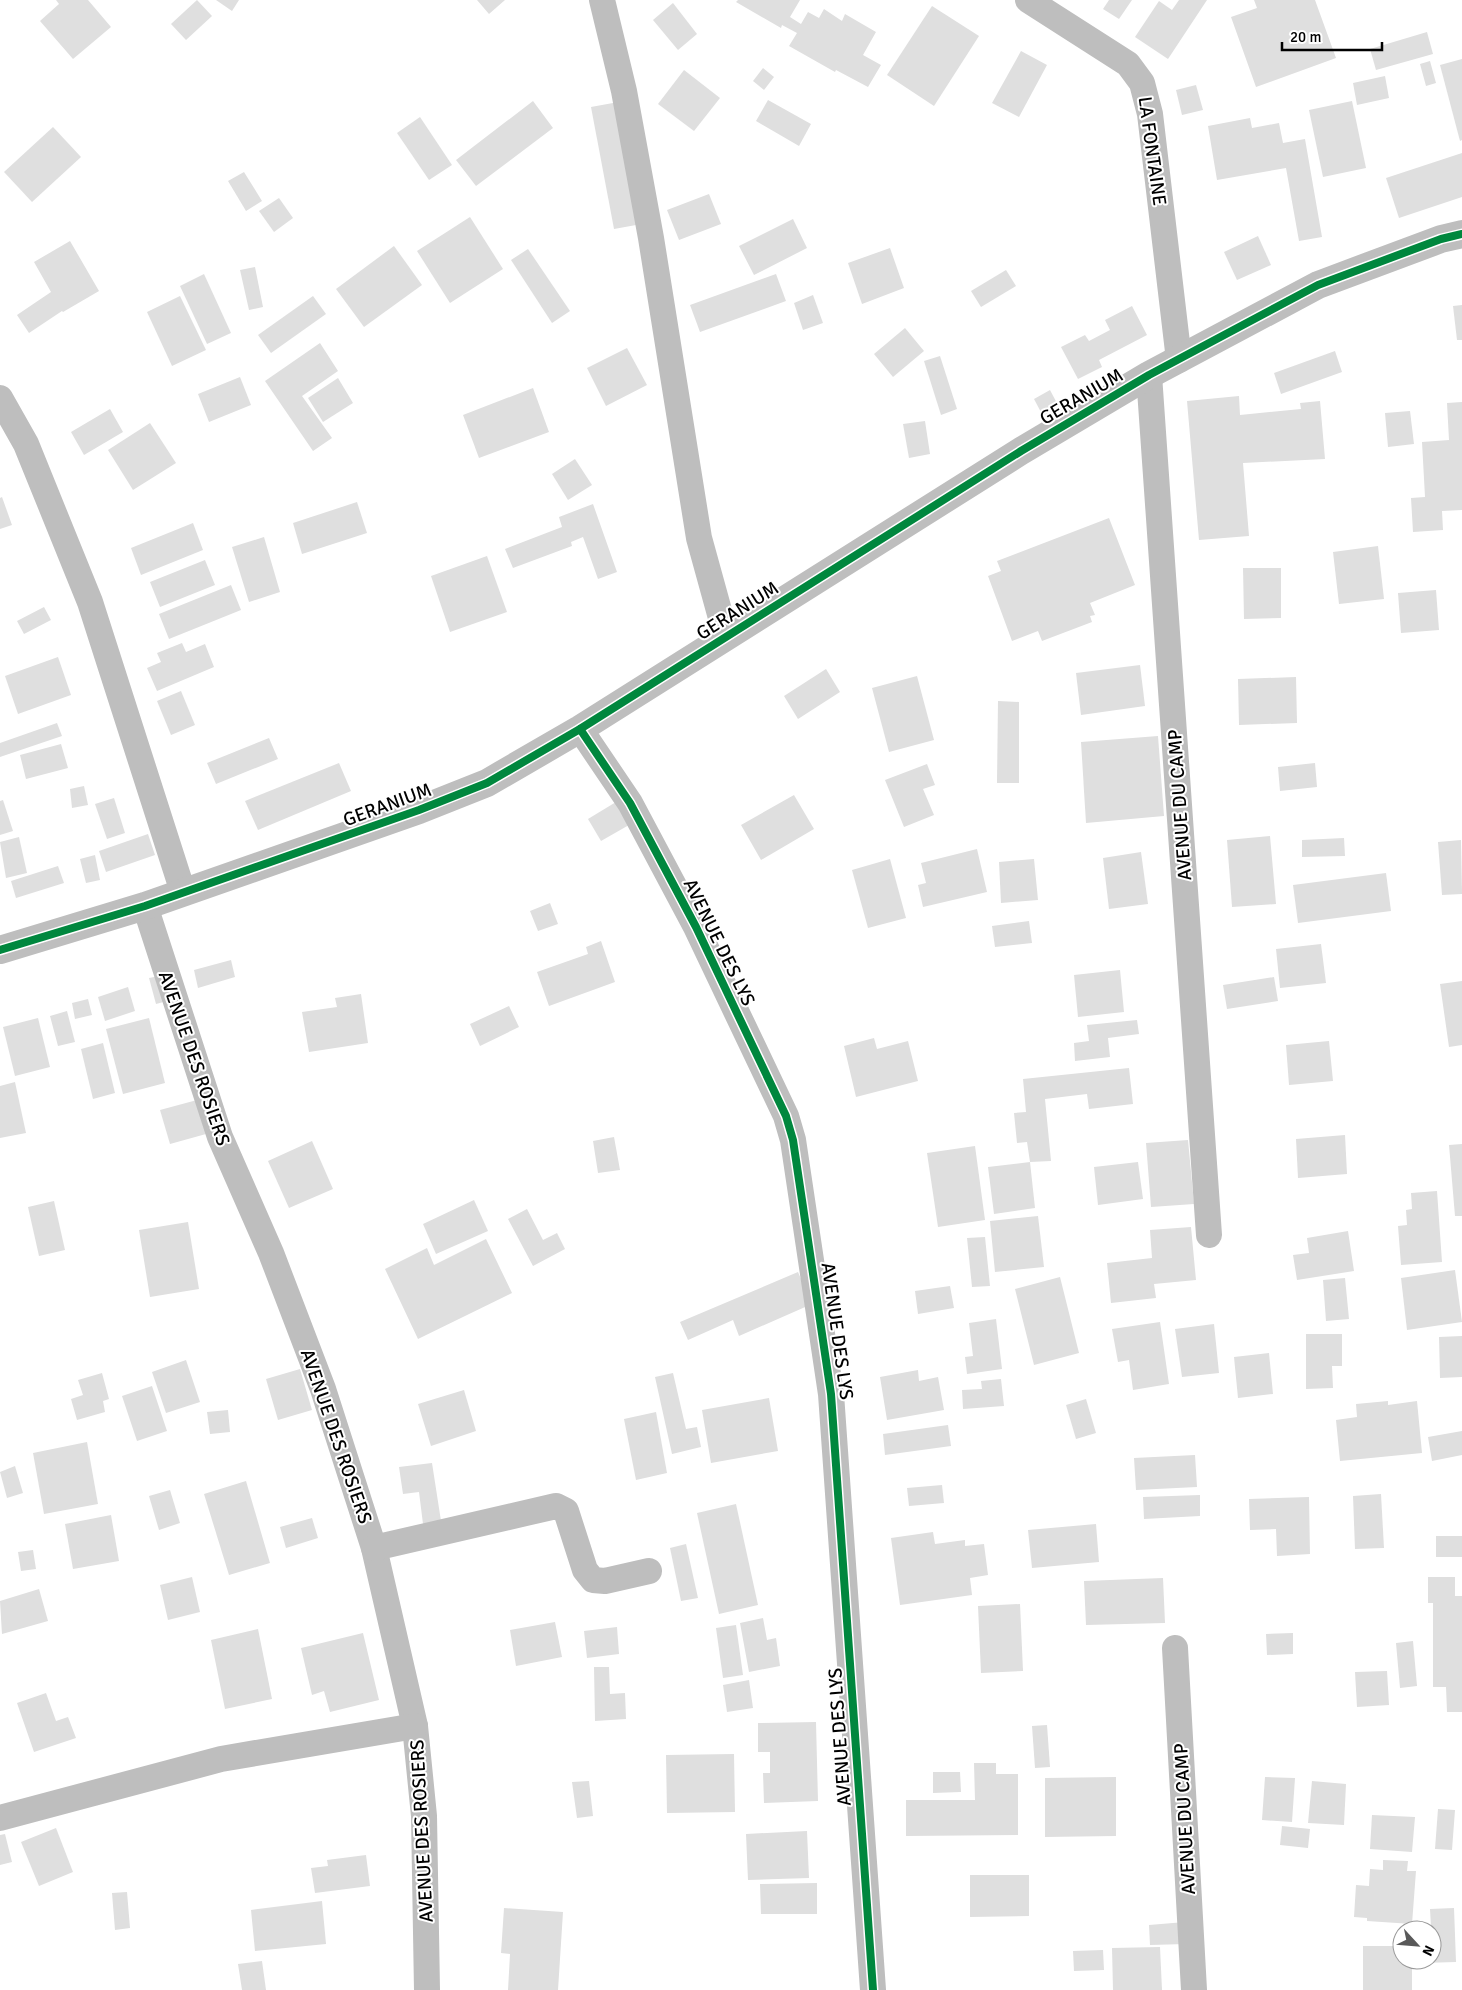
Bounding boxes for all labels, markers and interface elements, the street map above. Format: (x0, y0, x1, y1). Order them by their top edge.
scale bar (1282, 20, 1382, 52)
text: 20 m (1290, 28, 1321, 46)
street label: LA FONTAINE (1132, 95, 1172, 207)
street label: GERANIUM (1035, 363, 1128, 430)
street label: GERANIUM (692, 576, 783, 646)
street label: AVENUE DU CAMP (1163, 728, 1197, 881)
street label: GERANIUM (340, 778, 435, 832)
street label: AVENUE DES LYS (678, 875, 760, 1010)
street label: AVENUE DES ROSIERS (153, 968, 235, 1149)
street label: AVENUE DES LYS (815, 1261, 859, 1401)
street label: AVENUE DES ROSIERS (295, 1346, 377, 1527)
street label: AVENUE DES LYS (823, 1667, 857, 1807)
street label: AVENUE DES ROSIERS (405, 1739, 439, 1923)
street label: AVENUE DU CAMP (1169, 1743, 1201, 1895)
north arrow (1392, 1920, 1442, 1970)
text: N (1418, 1942, 1438, 1959)

